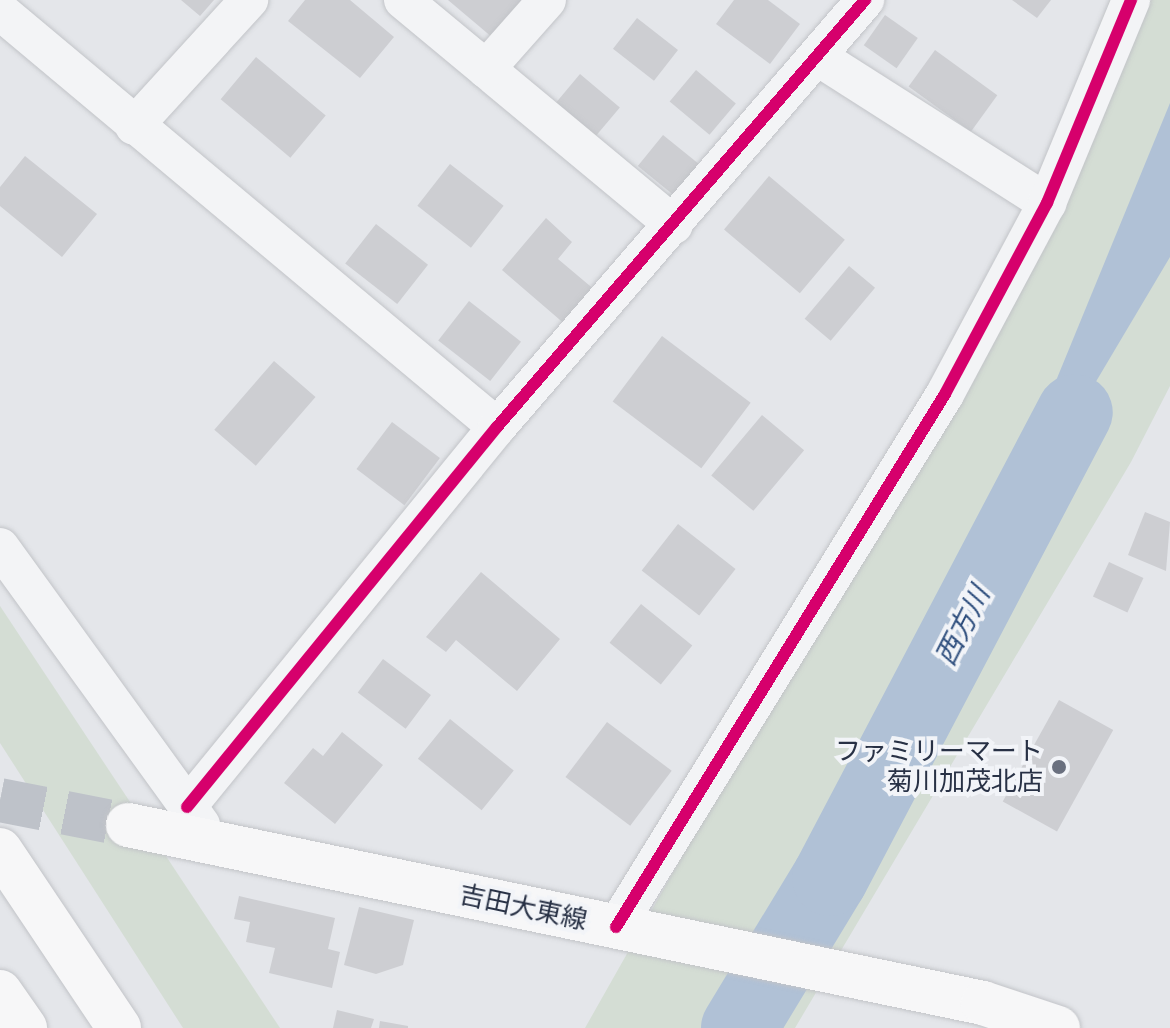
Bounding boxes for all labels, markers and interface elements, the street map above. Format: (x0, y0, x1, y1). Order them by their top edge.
water label: 西方川 (929, 581, 997, 671)
place label: ファミリーマート 菊川加茂北店 (835, 736, 1043, 798)
marker: ファミリーマート 菊川加茂北店 (1050, 758, 1068, 776)
street label: 吉田大東線 (456, 879, 590, 937)

